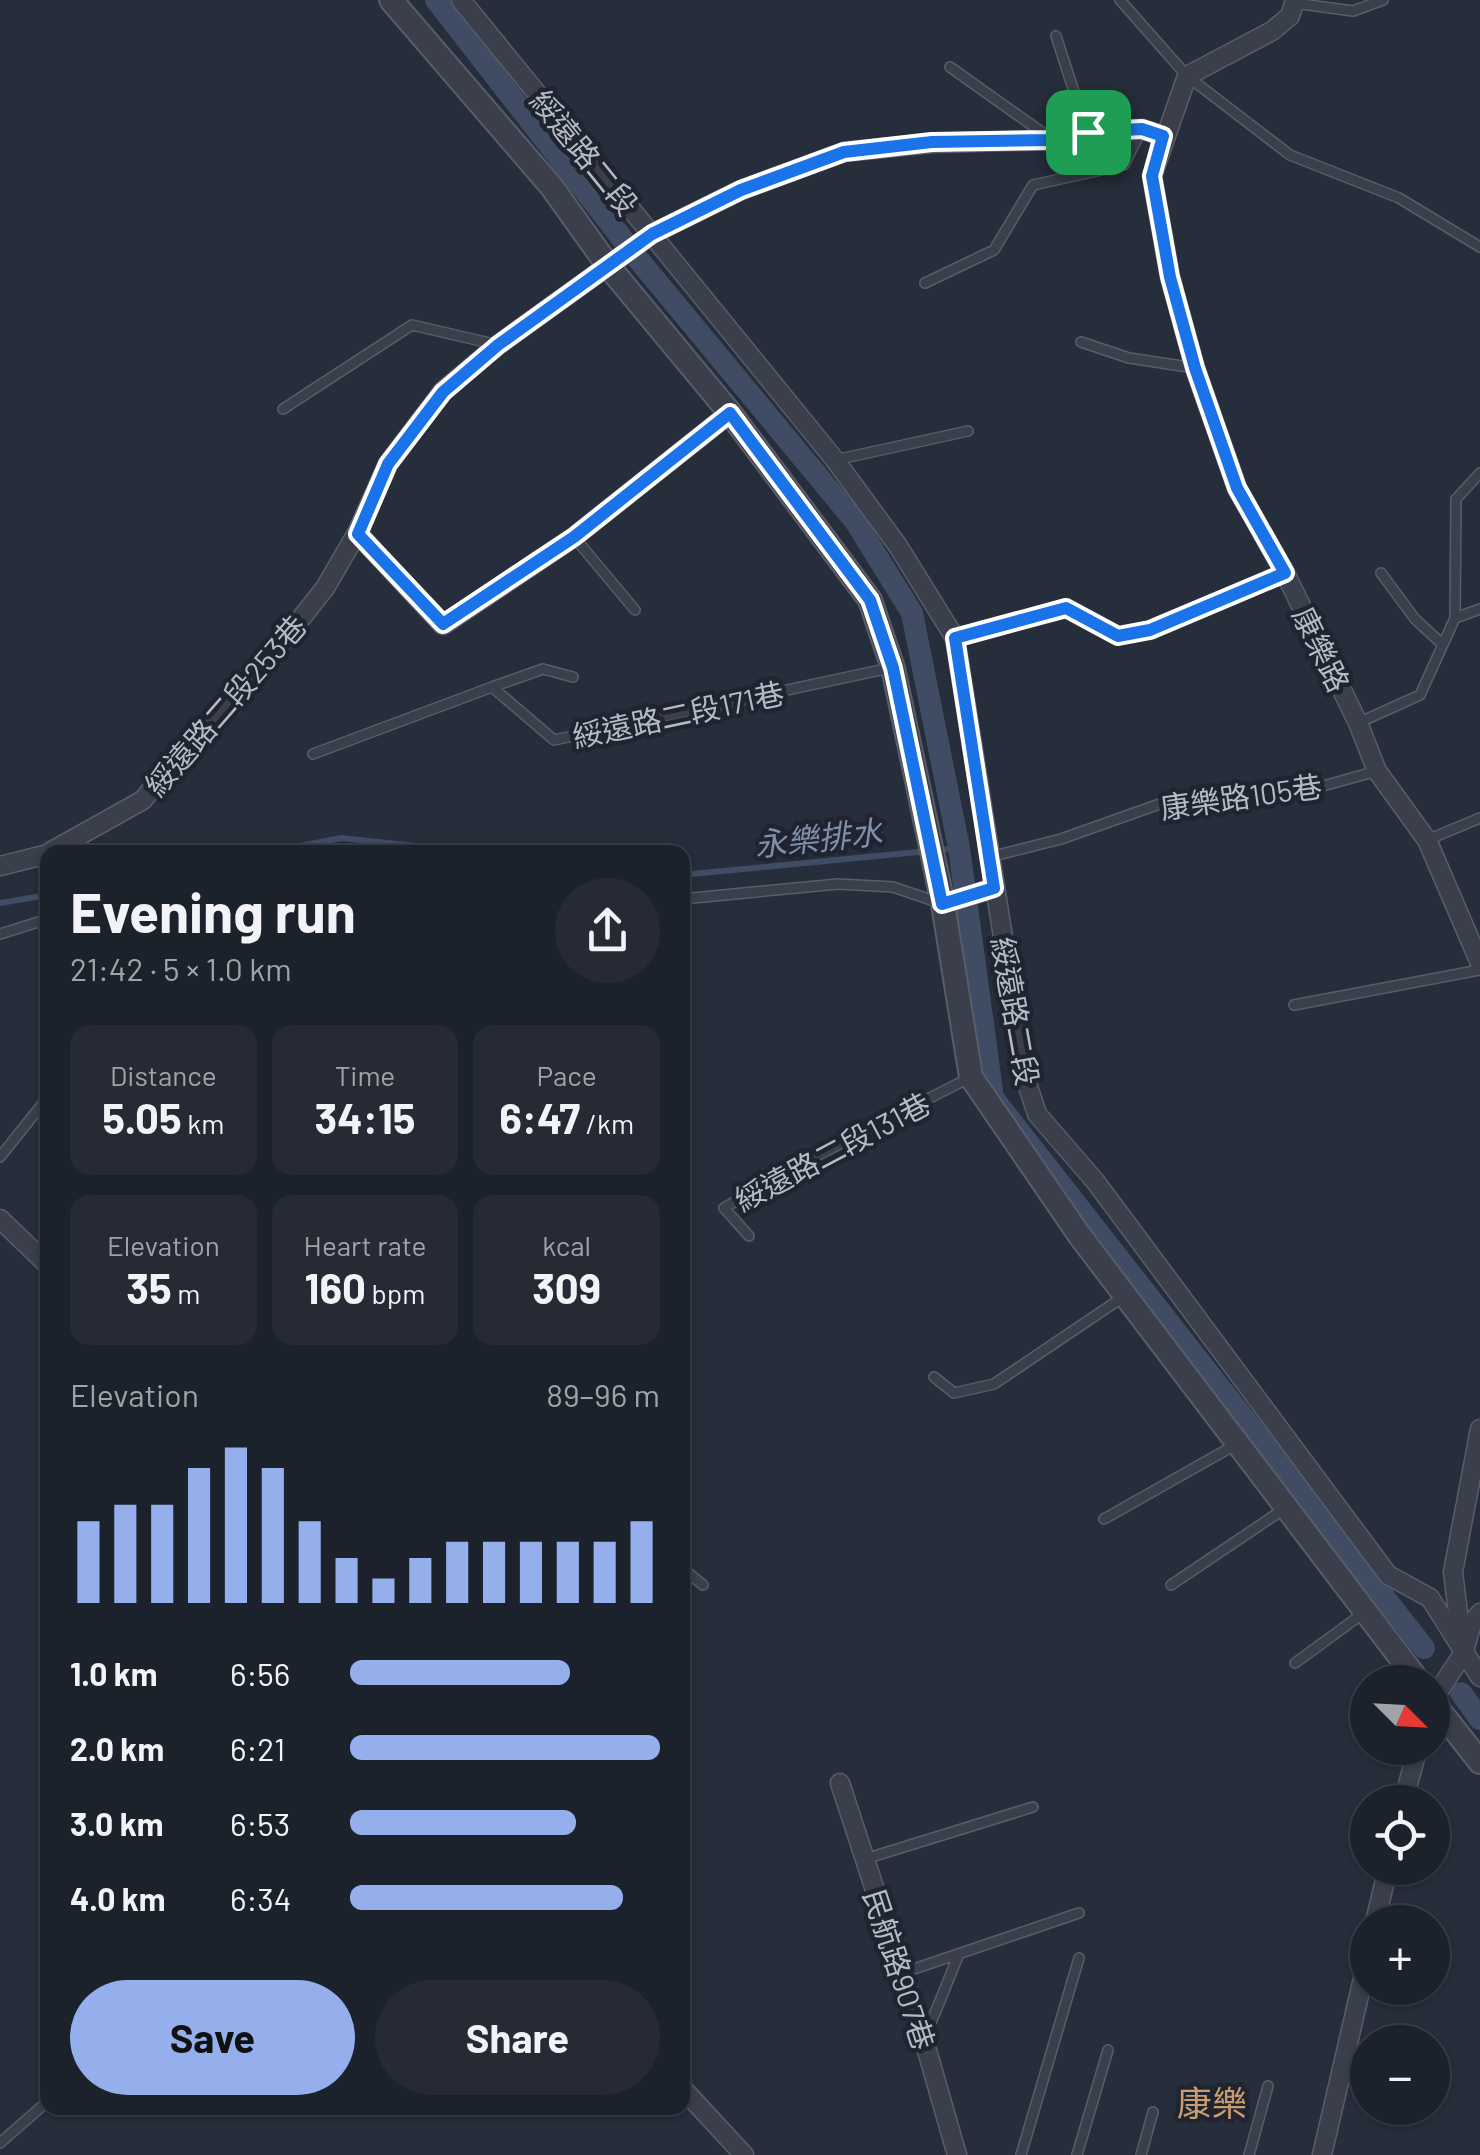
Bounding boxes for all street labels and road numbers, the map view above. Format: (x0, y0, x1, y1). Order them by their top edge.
street label: 綏遠路二段 (524, 82, 646, 222)
street label: 康樂路 (1286, 601, 1358, 697)
street label: 綏遠路二段253巷 (137, 608, 313, 802)
street label: 綏遠路二段171巷 (569, 674, 787, 754)
street label: 康樂路105巷 (1158, 767, 1324, 825)
street label: 綏遠路二段 (985, 934, 1047, 1088)
street label: 綏遠路二段131巷 (728, 1084, 936, 1218)
street label: 民航路907巷 (857, 1884, 943, 2054)

